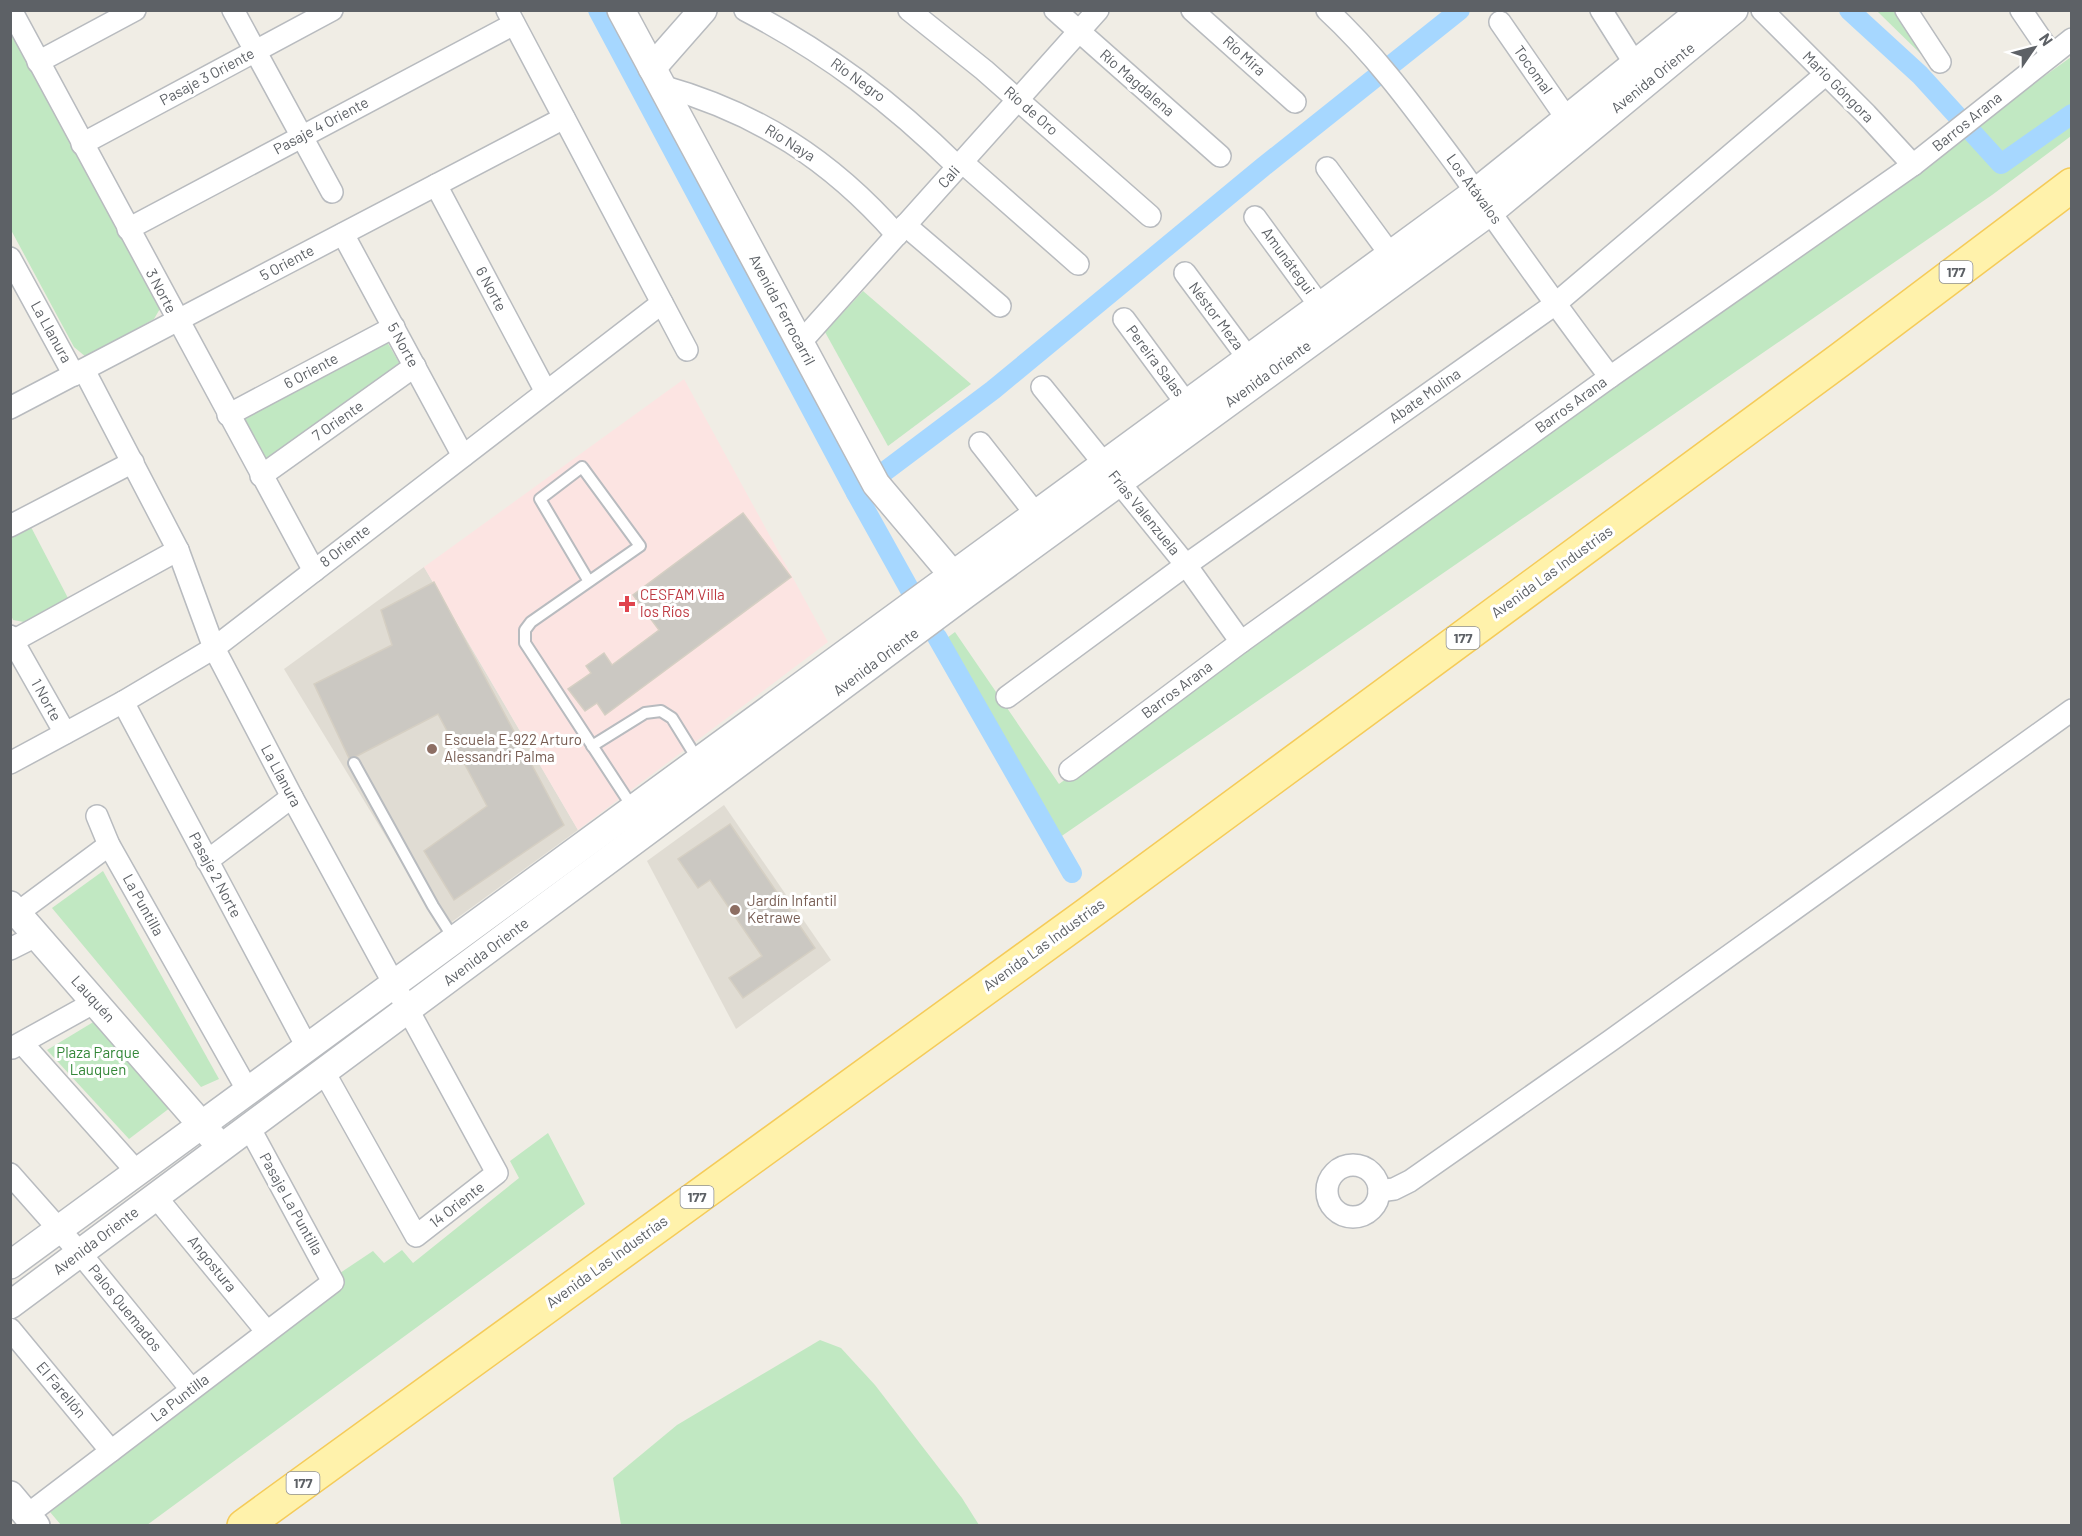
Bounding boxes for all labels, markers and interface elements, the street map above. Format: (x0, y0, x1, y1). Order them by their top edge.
north arrow (2004, 18, 2064, 78)
text: N (2036, 29, 2058, 49)
street label: Río Mira (1220, 31, 1270, 79)
street label: Avenida Oriente (1607, 38, 1698, 116)
street label: Tocomal (1511, 42, 1557, 97)
street label: Pasaje 3 Oriente (156, 44, 257, 109)
street label: Río Magdalena (1097, 45, 1179, 120)
street label: Mario Góngora (1799, 47, 1878, 126)
street label: Río Negro (828, 53, 889, 105)
street label: Río de Oro (1001, 82, 1062, 139)
street label: Barros Arana (1928, 88, 2005, 155)
street label: Pasaje 4 Oriente (270, 92, 371, 158)
street label: Río Naya (762, 120, 819, 165)
street label: Los Atávalos (1443, 150, 1506, 227)
street label: Cali (934, 161, 963, 191)
street label: Amunátegui (1258, 223, 1319, 297)
street label: 5 Oriente (256, 240, 317, 284)
street label: Avenida Ferrocarril (746, 251, 820, 368)
road number: 177 (1940, 261, 1972, 283)
street label: 6 Norte (473, 263, 511, 314)
street label: 3 Norte (143, 265, 181, 316)
street label: Néstor Meza (1185, 278, 1248, 353)
street label: La Llanura (28, 297, 76, 366)
street label: 5 Norte (384, 319, 423, 370)
street label: Pereira Salas (1123, 321, 1188, 400)
street label: Avenida Oriente (1221, 336, 1314, 411)
street label: 6 Oriente (280, 348, 341, 392)
street label: Abate Molina (1385, 364, 1464, 426)
street label: Barros Arana (1531, 372, 1610, 436)
street label: 7 Oriente (308, 396, 366, 444)
street label: Frías Valenzuela (1105, 466, 1184, 558)
street label: 8 Oriente (316, 520, 373, 570)
street label: Avenida Las Industrias (1487, 521, 1616, 621)
place label: CESFAM Villa los Ríos (640, 585, 725, 620)
marker: CESFAM Villa los Ríos (618, 595, 636, 613)
street label: Avenida Oriente (829, 623, 922, 699)
road number: 177 (1446, 627, 1480, 649)
street label: Barros Arana (1137, 657, 1215, 722)
street label: 1 Norte (28, 675, 66, 724)
place label: Escuela E-922 Arturo Alessandri Palma (444, 730, 582, 765)
street label: La Llanura (258, 741, 306, 810)
marker: Escuela E-922 Arturo Alessandri Palma (425, 742, 439, 756)
street label: Pasaje 2 Norte (186, 829, 246, 920)
street label: La Puntilla (120, 870, 168, 939)
place label: Jardín Infantil Ketrawe (747, 891, 837, 926)
street label: Avenida Las Industrias (979, 894, 1108, 994)
marker: Jardín Infantil Ketrawe (728, 903, 742, 917)
street label: Avenida Oriente (439, 913, 532, 989)
street label: Lauquén (68, 971, 119, 1025)
park label: Plaza Parque Lauquen (56, 1043, 140, 1078)
street label: Pasaje La Puntilla (256, 1149, 327, 1258)
street label: 14 Oriente (425, 1177, 487, 1231)
road number: 177 (680, 1186, 714, 1208)
street label: Avenida Oriente (49, 1202, 142, 1278)
street label: Avenida Las Industrias (542, 1211, 671, 1311)
street label: Angostura (185, 1232, 241, 1295)
street label: Palos Quemados (85, 1260, 166, 1354)
street label: El Farellón (33, 1358, 90, 1421)
street label: La Puntilla (147, 1370, 212, 1425)
road number: 177 (286, 1472, 320, 1494)

